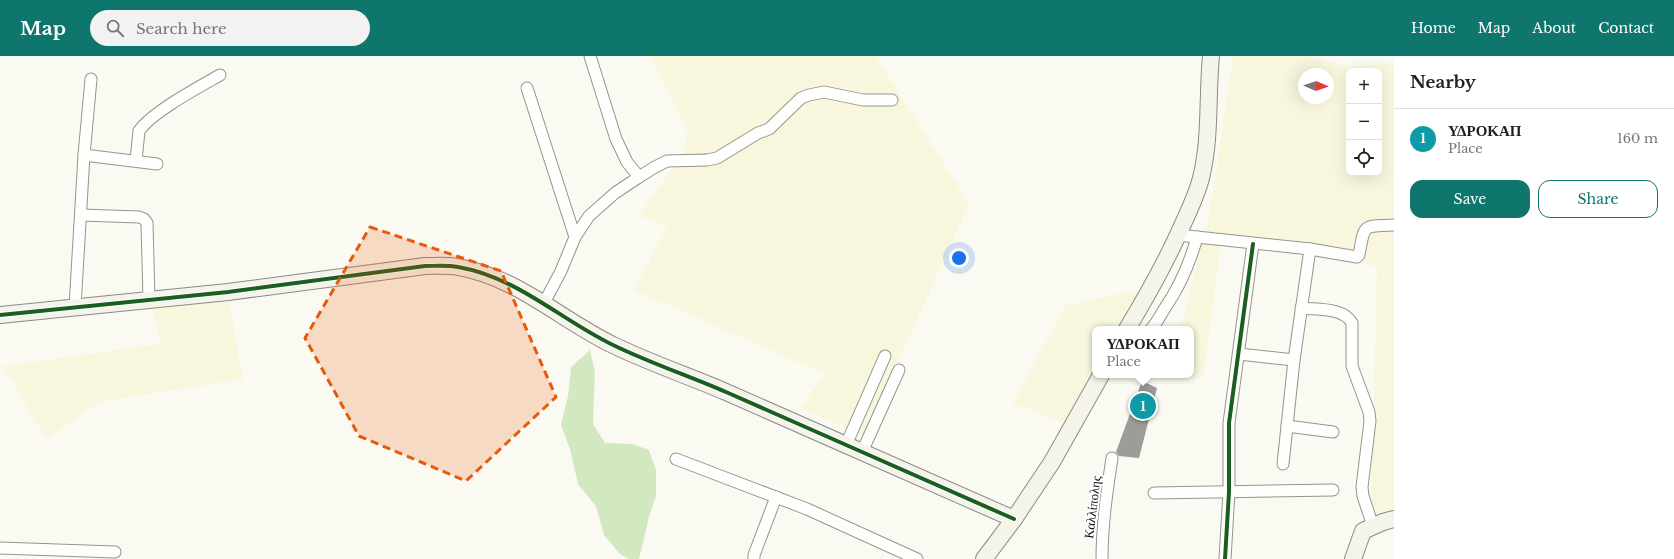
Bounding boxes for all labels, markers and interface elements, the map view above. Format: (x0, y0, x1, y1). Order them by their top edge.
search box (90, 10, 370, 46)
text: Map (20, 17, 66, 40)
icon: search (104, 17, 126, 39)
text: Search here (136, 19, 227, 38)
text: Home (1411, 19, 1456, 37)
text: Map (1478, 19, 1510, 37)
text: About (1532, 19, 1576, 37)
text: Contact (1598, 19, 1654, 37)
north arrow (1298, 68, 1334, 104)
map controls (1346, 68, 1382, 176)
button: + (1346, 68, 1382, 104)
text: Nearby (1410, 72, 1476, 93)
button: − (1346, 104, 1382, 140)
text: ΥΔΡΟΚΑΠ (1448, 121, 1522, 140)
text: 1 (1420, 130, 1426, 147)
text: 160 m (1617, 130, 1658, 147)
button: locate (1346, 140, 1382, 176)
text: Place (1448, 140, 1483, 157)
button: Save (1410, 180, 1530, 218)
button: Share (1538, 180, 1658, 218)
your location (949, 248, 969, 268)
popup (1092, 326, 1194, 378)
text: ΥΔΡΟΚΑΠ (1106, 334, 1180, 353)
text: Place (1106, 353, 1141, 370)
pin: 1 (1130, 391, 1156, 421)
street label: Καλλίπολης (1080, 474, 1105, 539)

